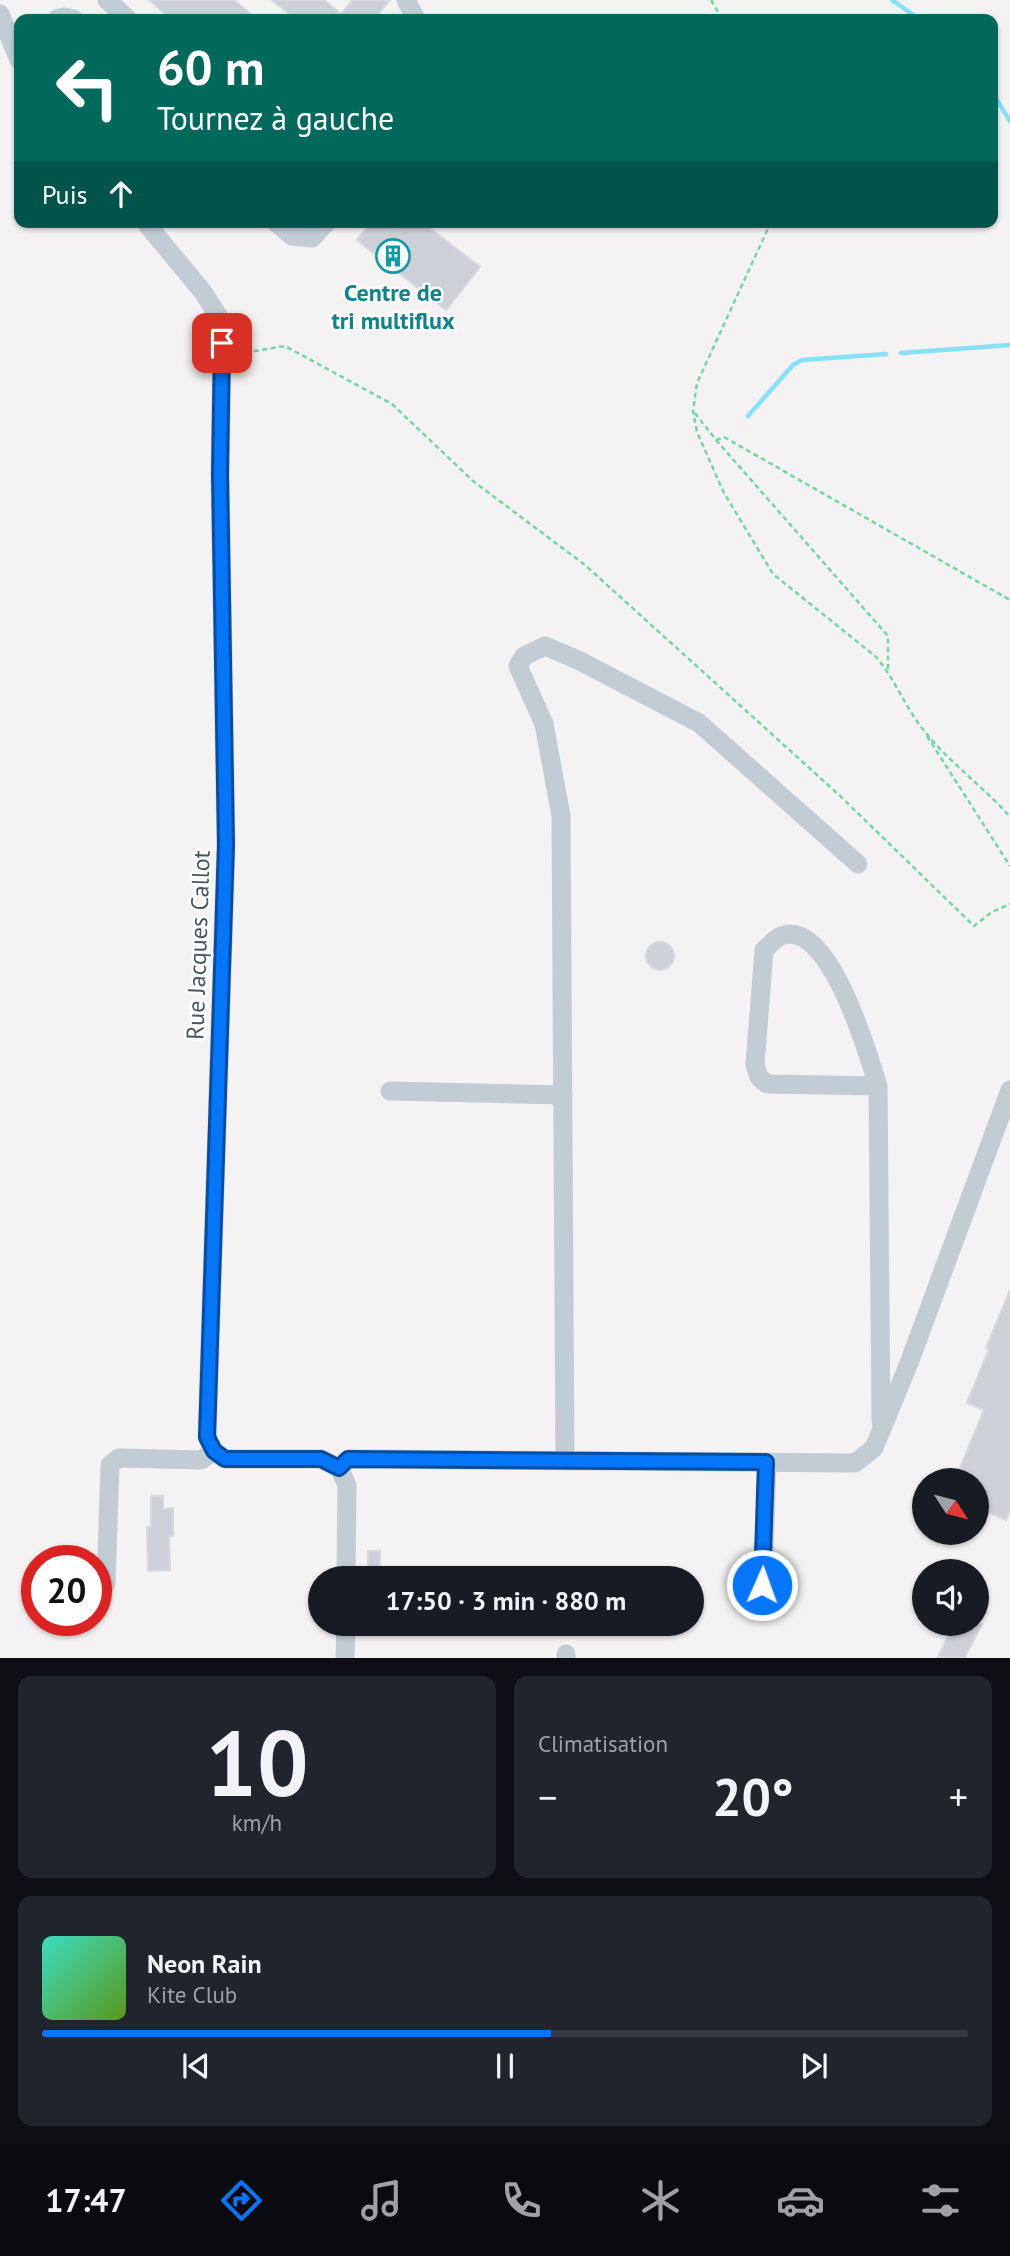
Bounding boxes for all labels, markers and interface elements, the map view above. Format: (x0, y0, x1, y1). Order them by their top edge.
text: 60 m (157, 35, 264, 99)
icon: left (42, 42, 133, 133)
text: Tournez à gauche (157, 97, 394, 139)
icon: ahead (102, 175, 140, 213)
text: Puis (42, 178, 88, 211)
building icon: Centre de tri multiflux (374, 237, 412, 275)
place label: Centre de tri multiflux (331, 277, 455, 336)
pin (192, 313, 252, 373)
icon: arrive (203, 324, 241, 362)
street label: Rue Jacques Callot (179, 850, 217, 1040)
north arrow (912, 1468, 989, 1545)
map controls (912, 1468, 989, 1636)
speed limit sign: 20 (21, 1545, 112, 1636)
position arrow (725, 1548, 799, 1622)
button: sound (912, 1559, 989, 1636)
text: 17:50 · 3 min · 880 m (386, 1584, 626, 1617)
text: 10 (205, 1703, 309, 1821)
text: Climatisation (538, 1729, 668, 1758)
text: 20° (712, 1763, 794, 1830)
text: − (538, 1772, 557, 1821)
text: + (949, 1772, 968, 1821)
text: km/h (232, 1808, 282, 1837)
text: Neon Rain (147, 1947, 262, 1980)
text: Kite Club (147, 1980, 237, 2009)
icon: previous (177, 2047, 215, 2085)
icon: pause (486, 2047, 524, 2085)
icon: next (795, 2047, 833, 2085)
icon: directions (217, 2176, 266, 2225)
icon: music (357, 2176, 406, 2225)
icon: phone (497, 2176, 546, 2225)
icon: climate (636, 2176, 685, 2225)
icon: car (776, 2176, 825, 2225)
icon: filters (916, 2176, 965, 2225)
text: 17:47 (45, 2179, 127, 2221)

